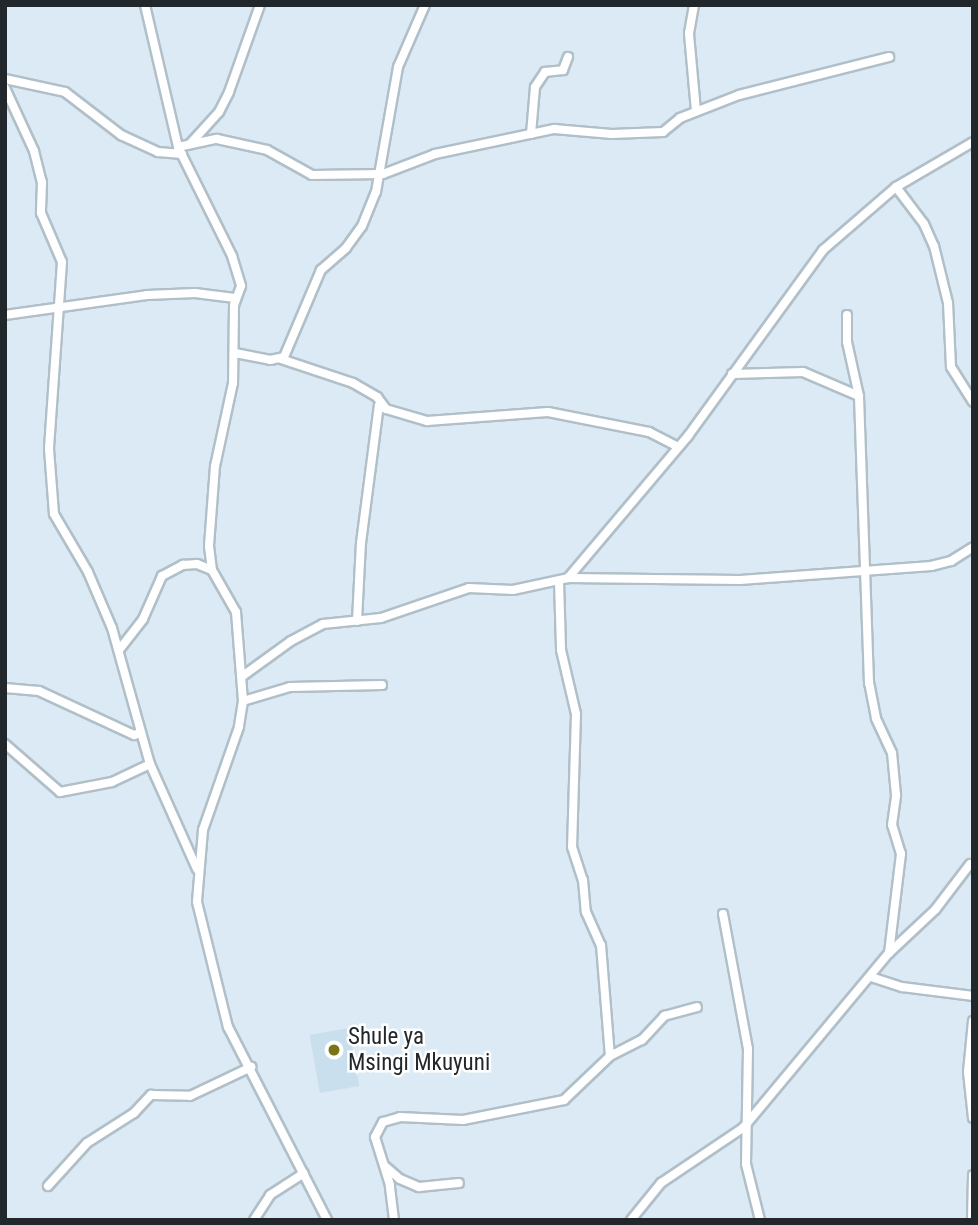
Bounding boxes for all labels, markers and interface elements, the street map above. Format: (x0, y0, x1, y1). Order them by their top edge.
place label: Shule ya Msingi Mkuyuni (348, 1023, 490, 1077)
marker: Shule ya Msingi Mkuyuni (326, 1042, 342, 1058)

